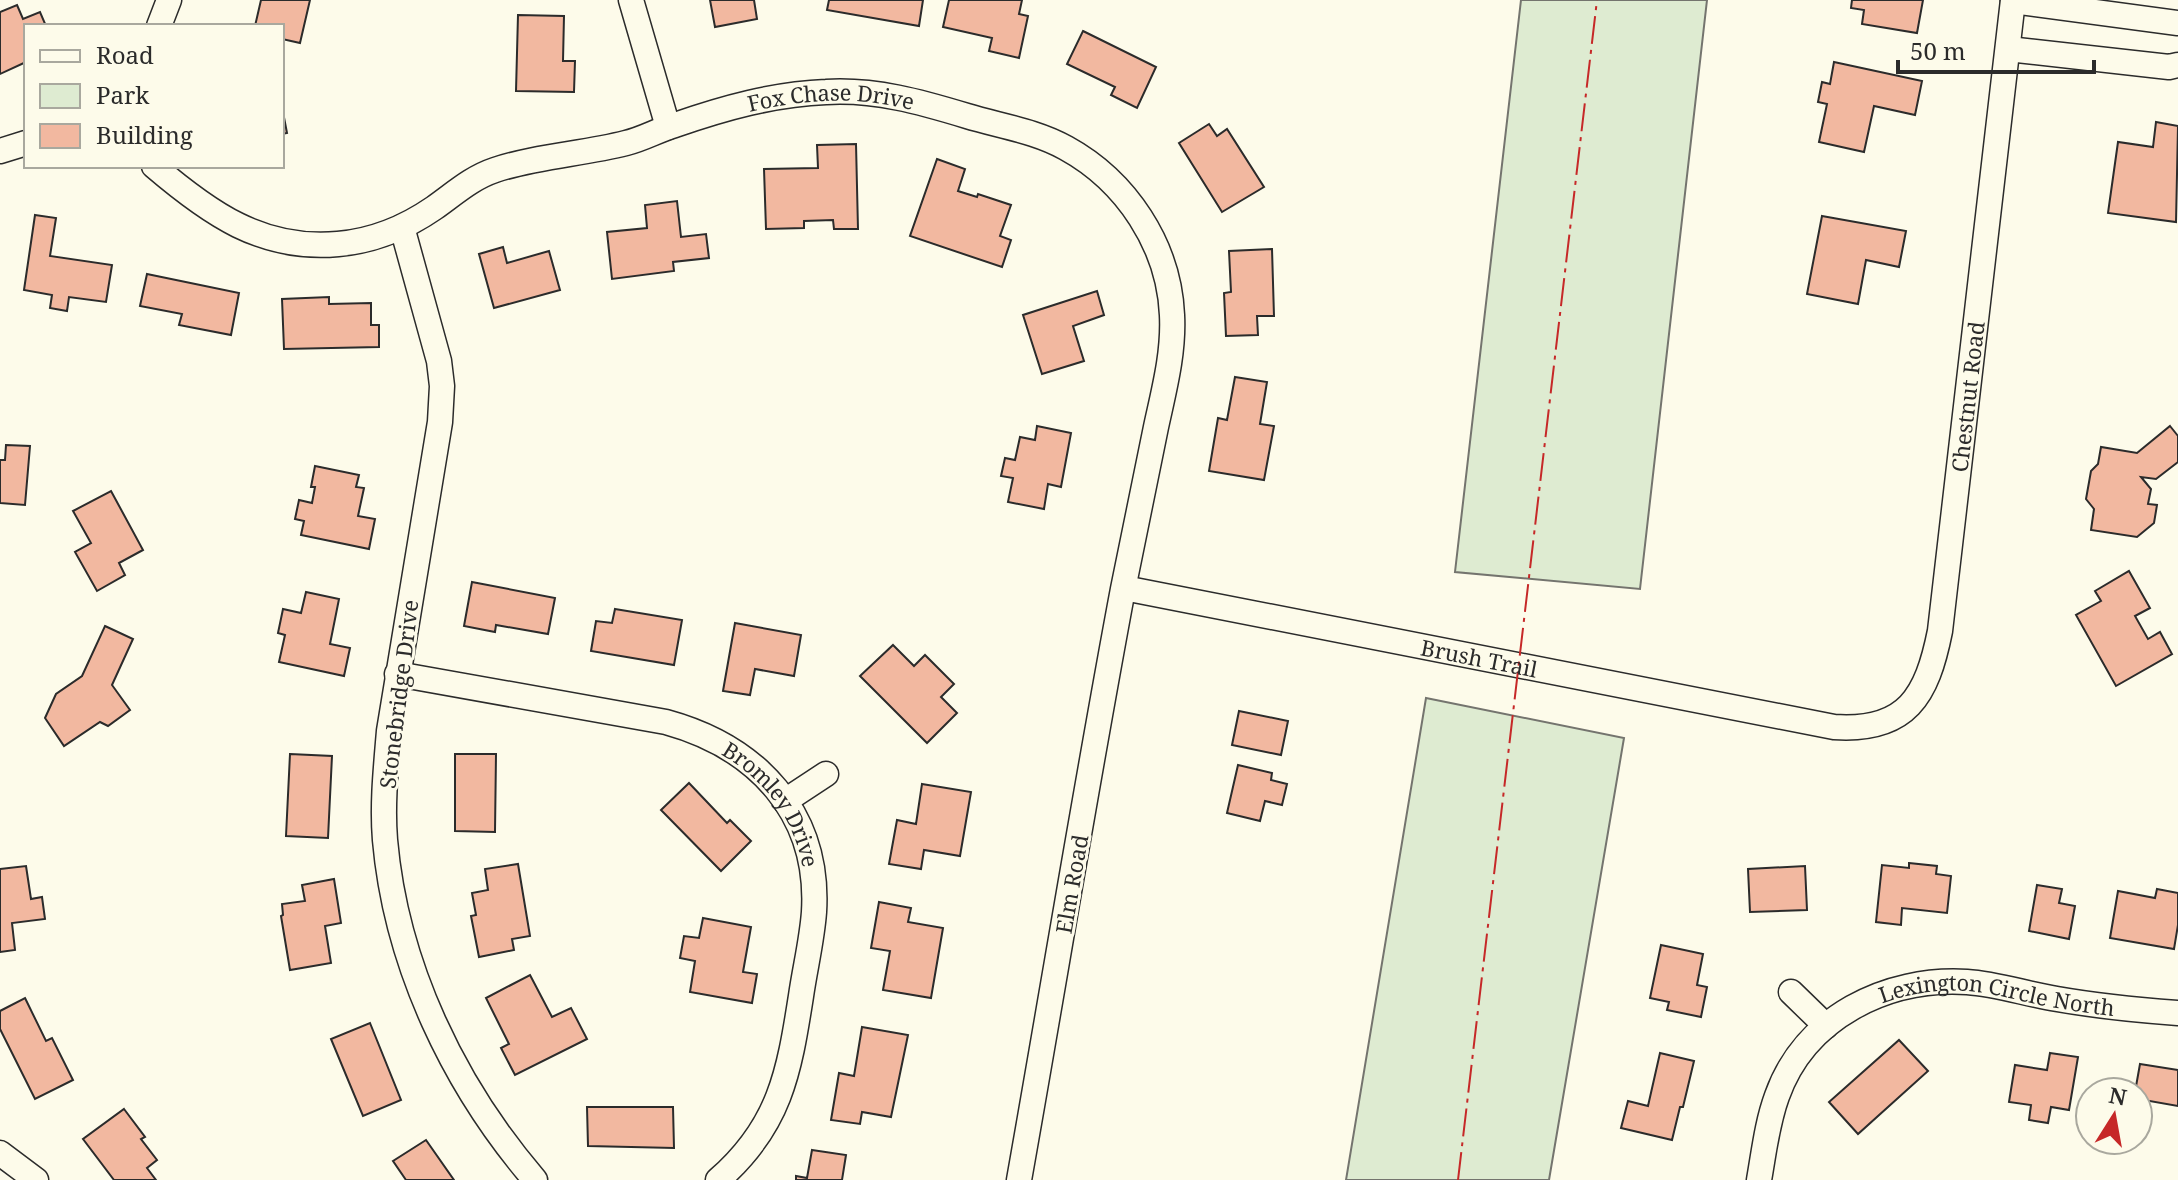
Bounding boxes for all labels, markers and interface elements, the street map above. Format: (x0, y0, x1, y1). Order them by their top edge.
legend (24, 24, 284, 168)
scale bar (1898, 24, 2094, 74)
text: 50 m (1910, 34, 1966, 67)
text: Road (96, 38, 154, 71)
street label: Fox Chase Drive (744, 76, 918, 118)
text: Park (96, 78, 150, 111)
text: Building (96, 118, 193, 151)
street label: Chestnut Road (1944, 319, 1991, 474)
street label: Stonebridge Drive (372, 598, 424, 790)
street label: Brush Trail (1418, 631, 1540, 684)
street label: Bromley Drive (717, 734, 826, 870)
street label: Elm Road (1048, 832, 1095, 936)
street label: Lexington Circle North (1874, 967, 2116, 1022)
north arrow (2074, 1076, 2154, 1156)
text: N (2107, 1079, 2129, 1112)

